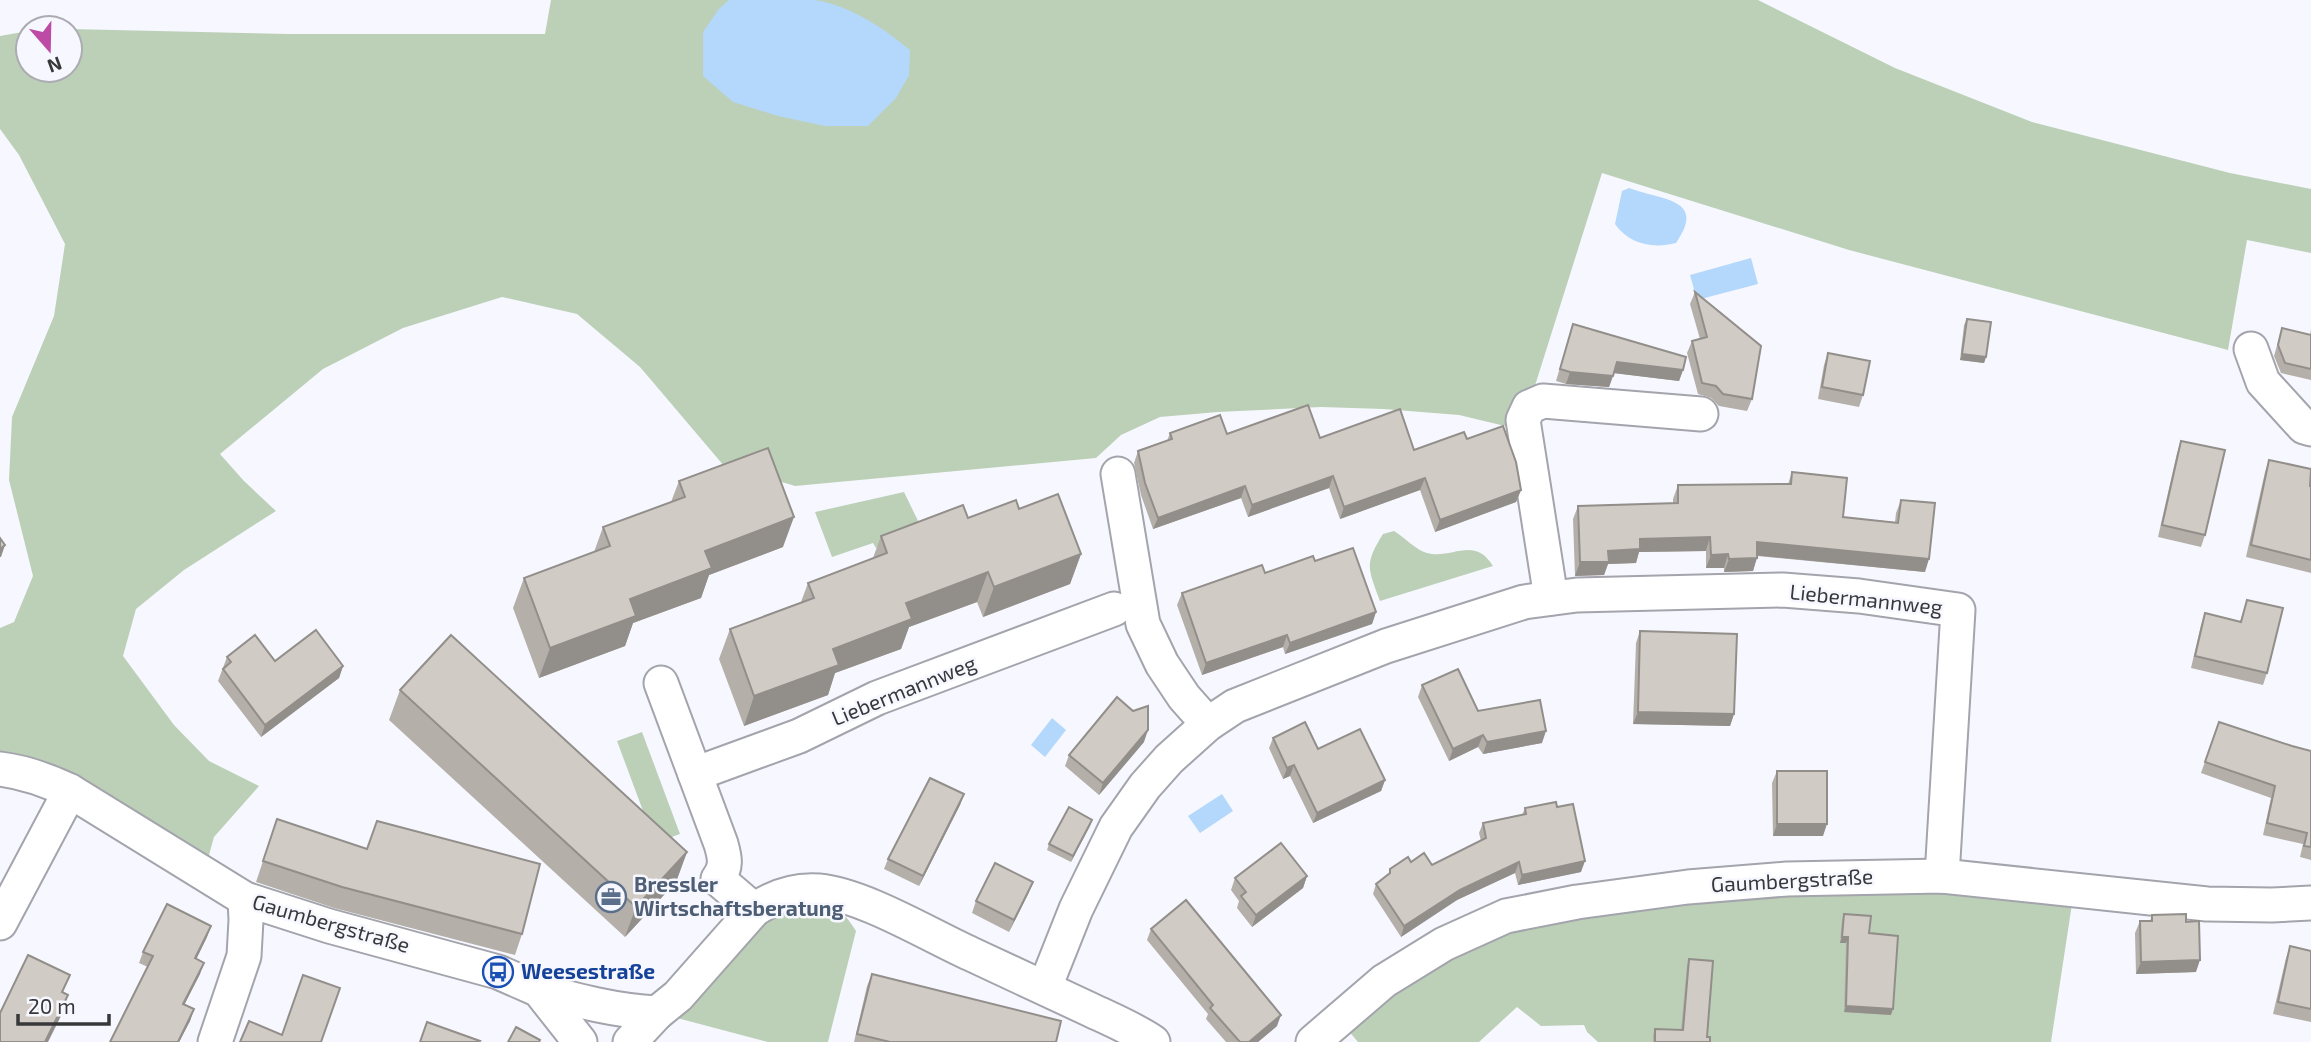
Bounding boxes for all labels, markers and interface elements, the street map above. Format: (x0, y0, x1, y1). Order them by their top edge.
north arrow (14, 14, 84, 84)
text: N (45, 52, 65, 79)
street label: Liebermannweg (1789, 578, 1944, 619)
street label: Liebermannweg (828, 649, 980, 730)
street label: Gaumbergstraße (1710, 863, 1874, 896)
place label: Bressler Wirtschaftsberatung (634, 871, 844, 920)
office icon: Bressler Wirtschaftsberatung (594, 880, 628, 914)
street label: Gaumbergstraße (250, 888, 413, 957)
bus stop icon: Weesestraße (481, 955, 515, 989)
place label: Weesestraße (521, 958, 655, 983)
scale bar (18, 982, 108, 1026)
text: 20 m (28, 993, 76, 1018)

